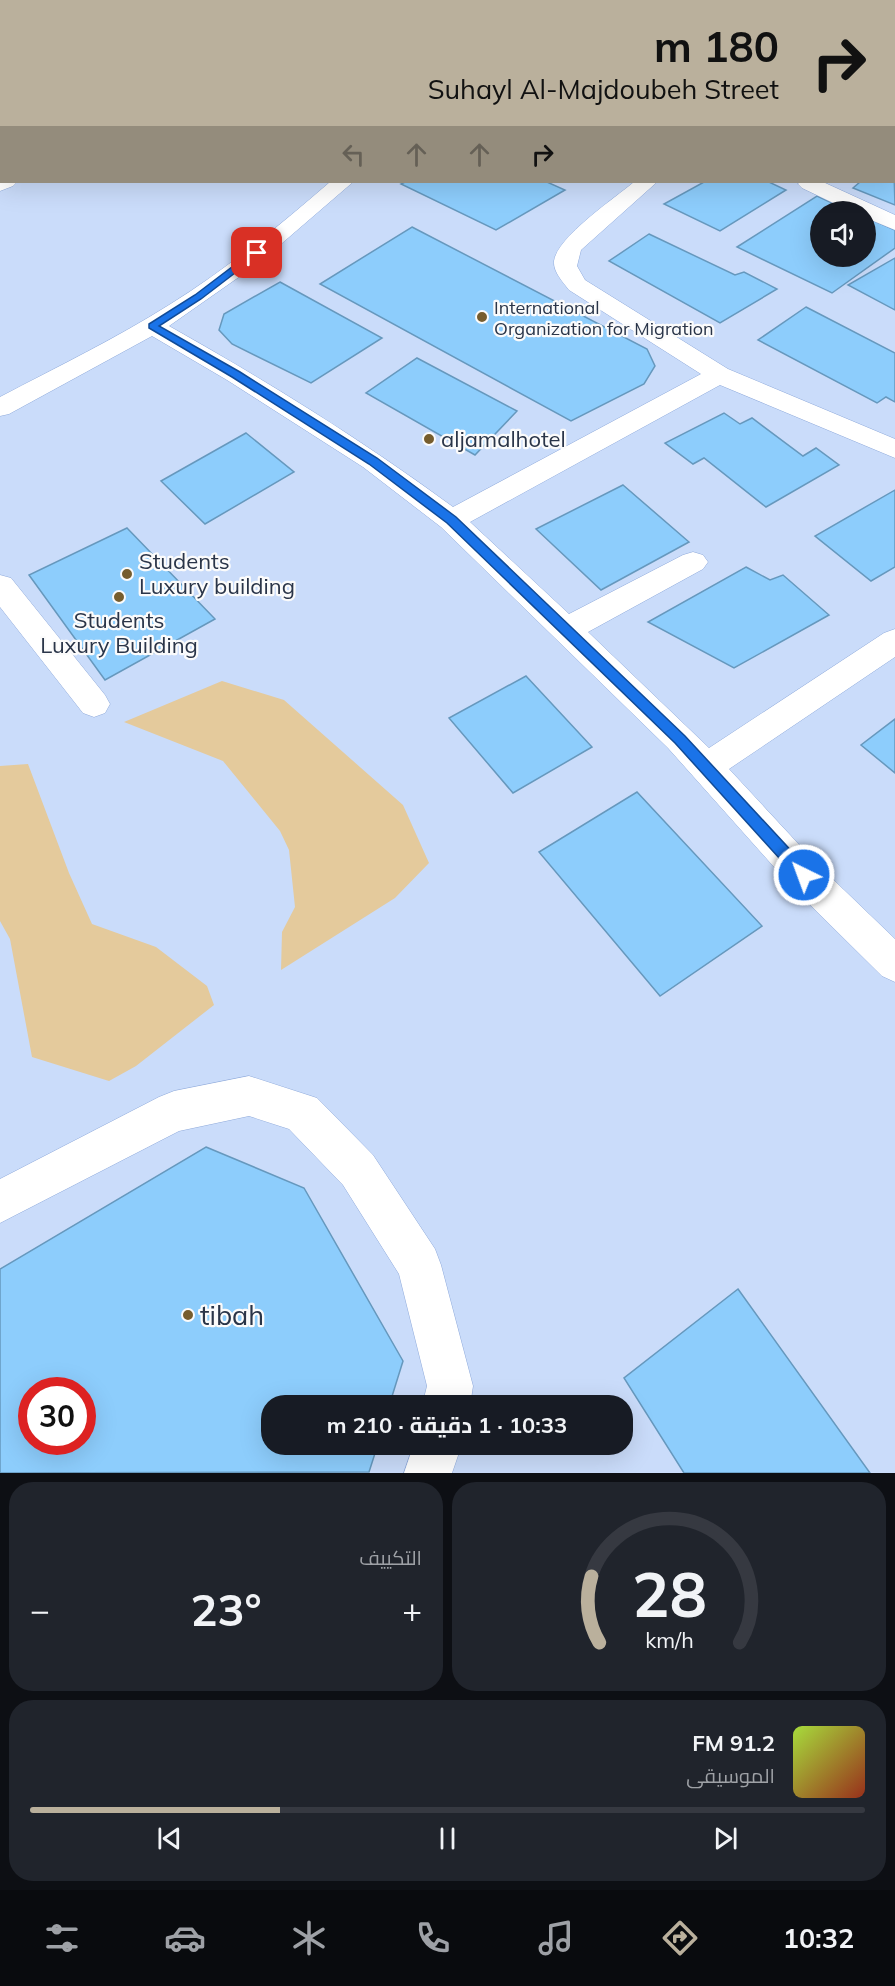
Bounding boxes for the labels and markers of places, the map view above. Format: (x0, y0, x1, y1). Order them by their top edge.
pin (231, 227, 282, 278)
place label: International Organization for Migration (494, 296, 714, 340)
marker: International Organization for Migration (475, 310, 489, 324)
place label: aljamalhotel (441, 425, 566, 453)
marker: aljamalhotel (422, 432, 436, 446)
place label: Students Luxury building (139, 547, 295, 600)
marker: Students Luxury building (120, 567, 134, 581)
marker: Students Luxury Building (112, 590, 126, 604)
place label: Students Luxury Building (40, 606, 198, 659)
place label: tibah (200, 1298, 264, 1332)
marker: tibah (181, 1308, 195, 1322)

